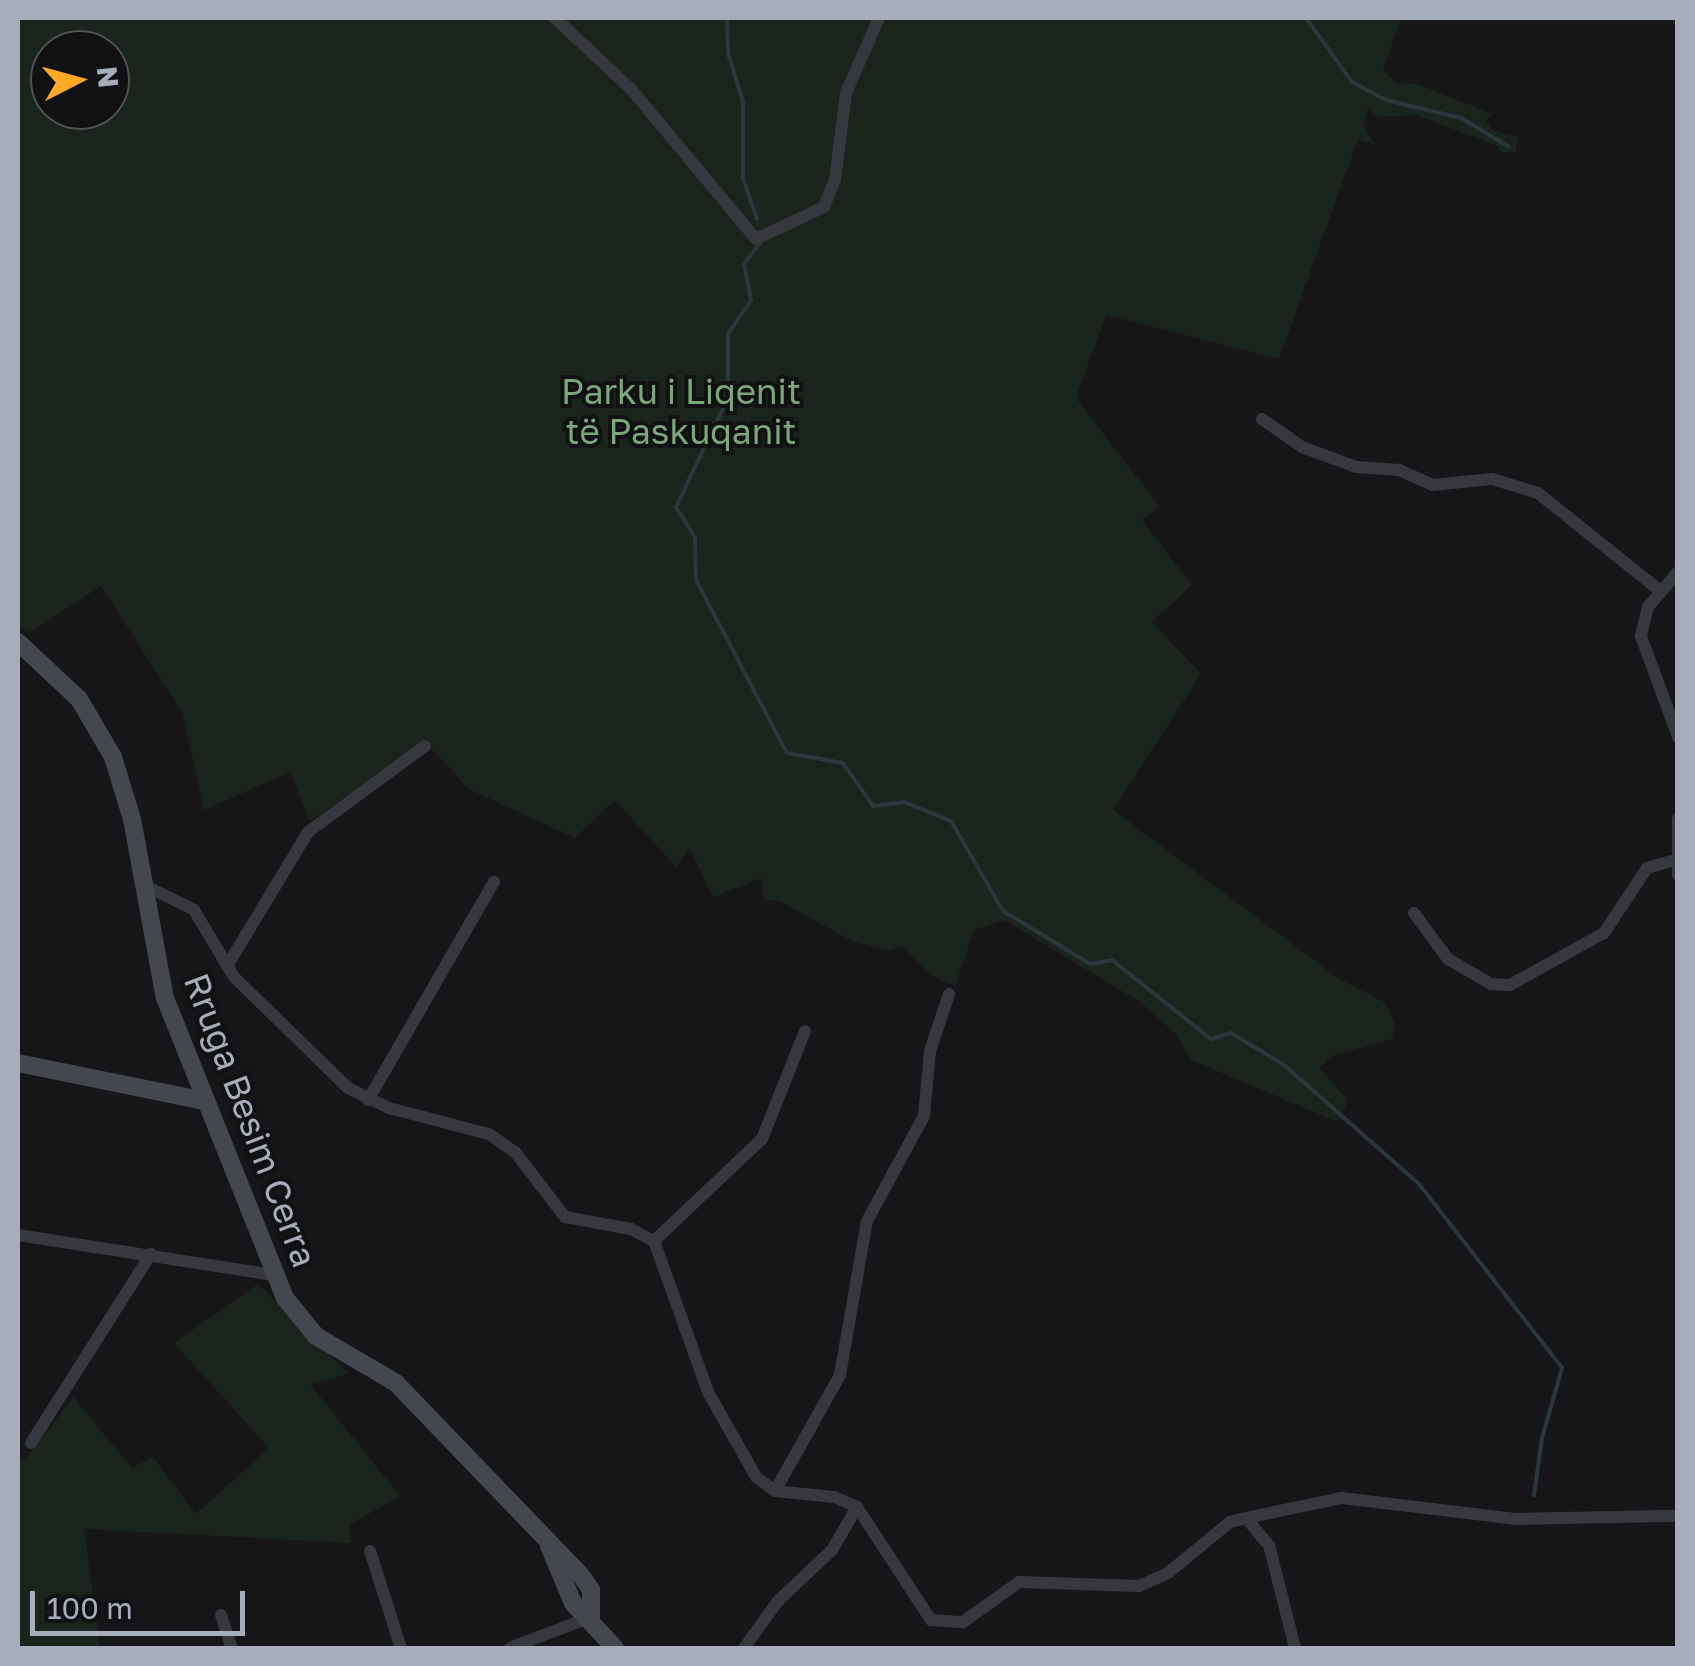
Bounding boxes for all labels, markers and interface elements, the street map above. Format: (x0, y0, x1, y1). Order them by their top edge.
north arrow (30, 30, 130, 130)
text: N (91, 65, 126, 89)
park label: Parku i Liqenit të Paskuqanit (561, 370, 801, 452)
street label: Rruga Besim Cerra (176, 967, 326, 1273)
scale bar (35, 1571, 250, 1633)
text: 100 m (47, 1590, 133, 1626)

